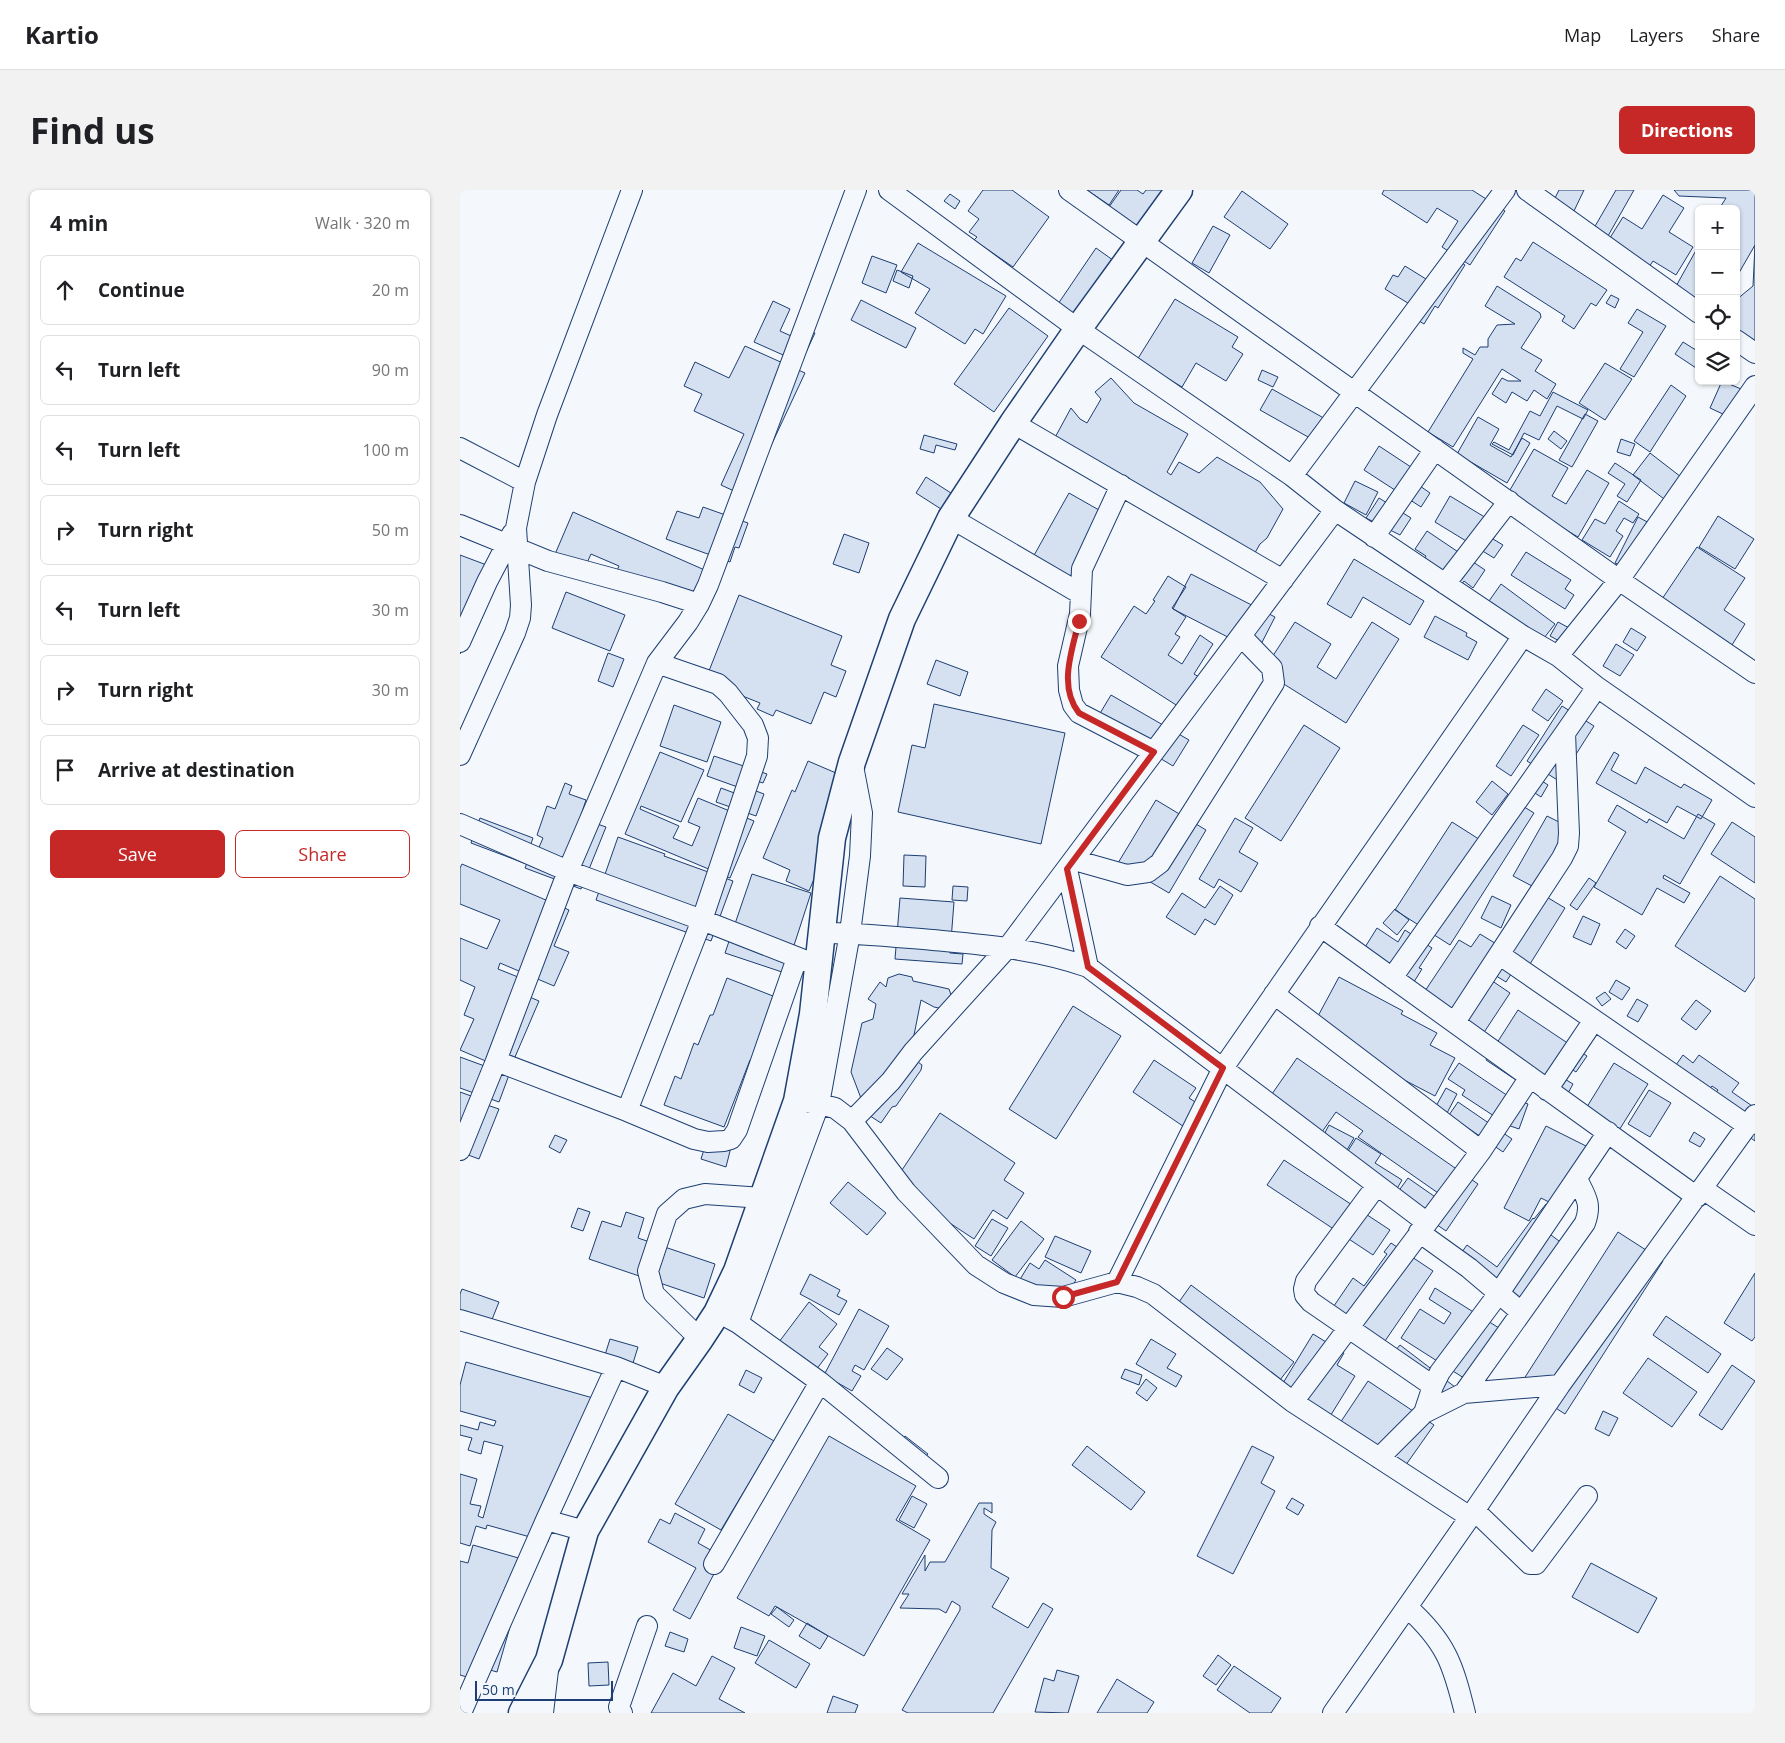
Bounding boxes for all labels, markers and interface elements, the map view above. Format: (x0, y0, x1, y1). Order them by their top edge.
text: Kartio (25, 18, 99, 51)
text: Map (1564, 23, 1601, 47)
text: Layers (1629, 23, 1684, 47)
text: Share (1712, 23, 1760, 47)
button: Directions (1619, 106, 1755, 154)
text: Find us (30, 107, 155, 154)
map controls (1695, 205, 1740, 385)
button: + (1695, 205, 1740, 250)
text: 4 min (50, 209, 108, 237)
text: Walk · 320 m (315, 212, 410, 234)
button: − (1695, 250, 1740, 295)
icon: ahead (51, 276, 79, 304)
text: Continue (98, 277, 185, 303)
text: 20 m (372, 279, 409, 301)
button: locate (1695, 295, 1740, 340)
button: layers (1695, 340, 1740, 385)
icon: left (51, 356, 79, 384)
text: Turn left (98, 357, 180, 383)
text: 90 m (372, 359, 409, 381)
icon: left (51, 436, 79, 464)
text: Turn left (98, 437, 180, 463)
text: 100 m (363, 439, 409, 461)
icon: right (51, 516, 79, 544)
text: Turn right (98, 517, 193, 543)
text: 50 m (372, 519, 409, 541)
icon: left (51, 596, 79, 624)
text: Turn left (98, 597, 180, 623)
text: 30 m (372, 599, 409, 621)
route end (1068, 610, 1091, 633)
icon: right (51, 676, 79, 704)
text: Turn right (98, 677, 193, 703)
text: 30 m (372, 679, 409, 701)
icon: arrive (51, 756, 79, 784)
text: Arrive at destination (98, 757, 295, 783)
button: Save (50, 830, 225, 878)
button: Share (235, 830, 410, 878)
route start (1052, 1286, 1075, 1309)
scale bar (475, 1678, 612, 1701)
text: 50 m (482, 1680, 515, 1699)

